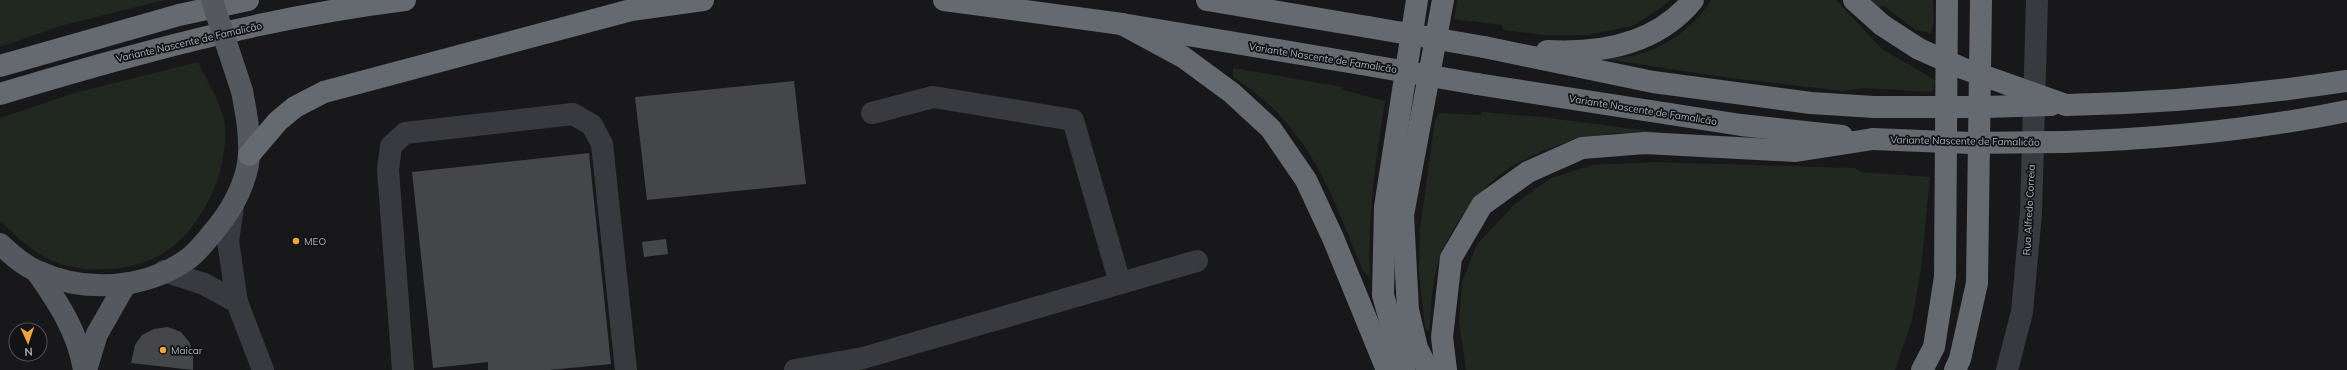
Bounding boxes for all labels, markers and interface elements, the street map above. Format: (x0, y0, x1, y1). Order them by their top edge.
street label: Variante Nascente de Famalicão (115, 19, 264, 65)
street label: Variante Nascente de Famalicão (1248, 40, 1398, 76)
street label: Variante Nascente de Famalicão (1568, 92, 1718, 128)
street label: Variante Nascente de Famalicão (1890, 133, 2040, 149)
street label: Rua Alfredo Correia (2020, 164, 2038, 256)
place label: MEO (304, 235, 326, 248)
marker: MEO (291, 236, 301, 246)
north arrow (8, 322, 48, 362)
place label: Maicar (171, 344, 203, 357)
text: N (24, 345, 33, 359)
marker: Maicar (158, 345, 168, 355)

